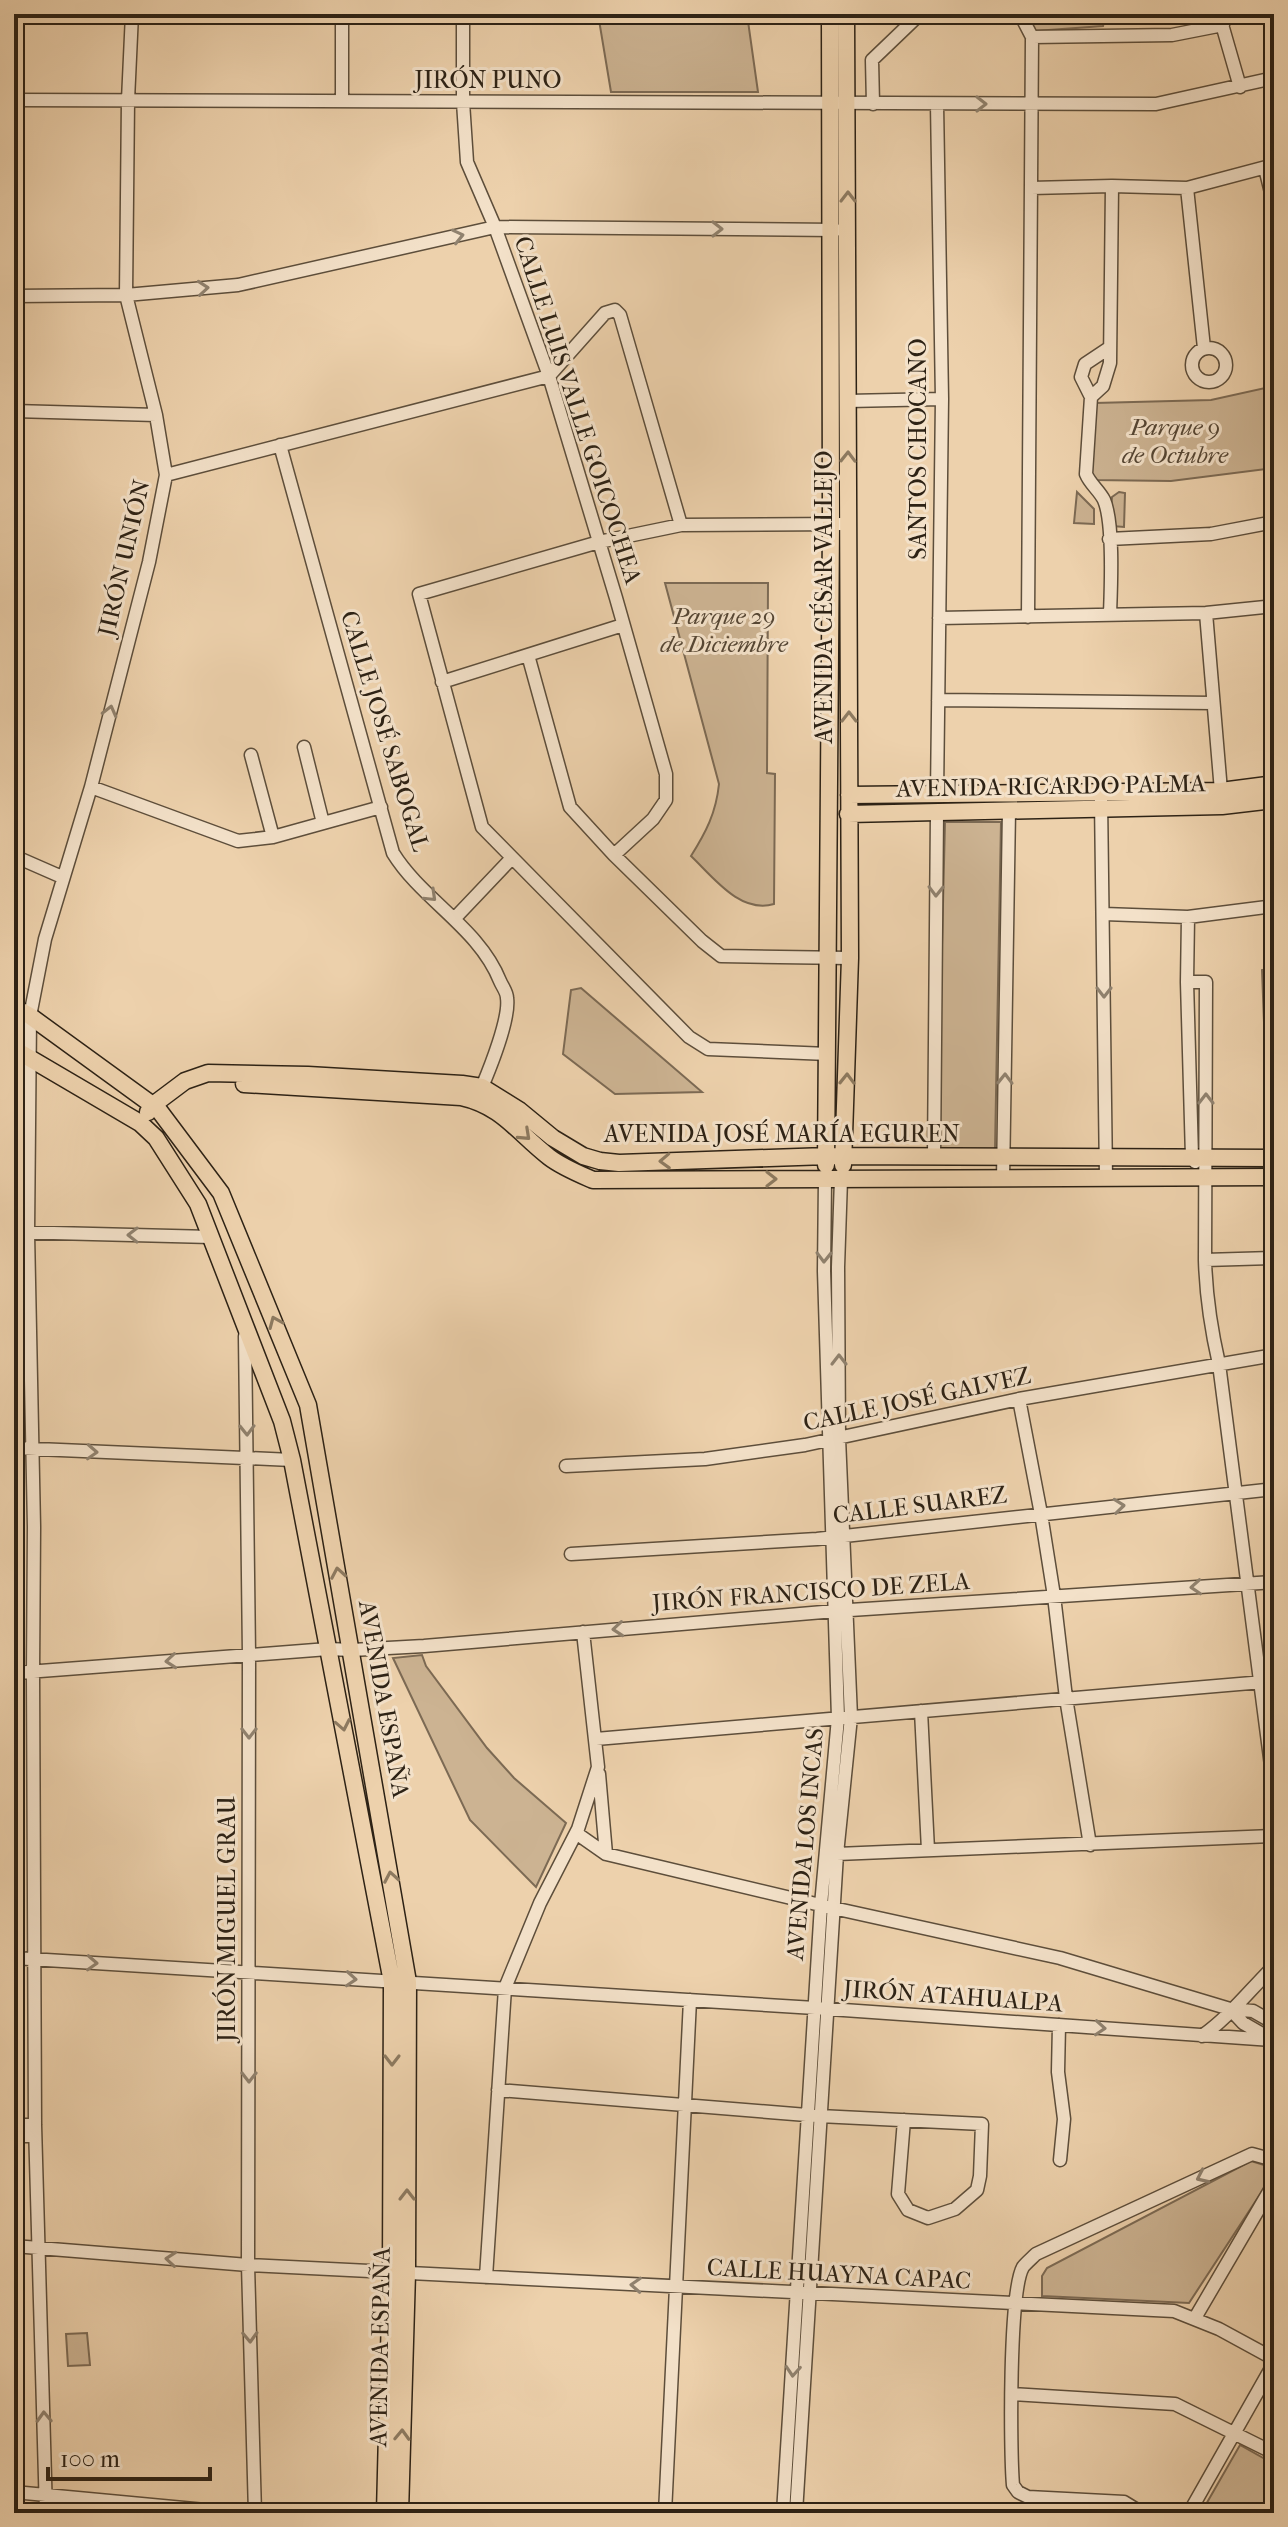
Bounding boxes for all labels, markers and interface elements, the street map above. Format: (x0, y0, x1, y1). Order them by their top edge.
street label: JIRÓN PUNO (412, 65, 562, 94)
one-way arrow (975, 95, 988, 113)
one-way arrow (839, 190, 857, 203)
one-way arrow (711, 220, 724, 238)
one-way arrow (450, 228, 464, 245)
street label: CALLE LUIS VALLE GOICOCHEA (508, 233, 648, 588)
one-way arrow (197, 280, 210, 297)
street label: SANTOS CHOCANO (904, 338, 932, 560)
park label: Parque 9 de Octubre (1122, 413, 1229, 469)
one-way arrow (839, 450, 856, 463)
street label: AVENIDA CÉSAR VALLEJO (809, 451, 838, 744)
street label: JIRÓN UNIÓN (91, 477, 156, 641)
park label: Parque 29 de Diciembre (660, 602, 789, 658)
street label: CALLE JOSÉ SABOGAL (335, 607, 436, 855)
one-way arrow (100, 705, 117, 719)
one-way arrow (840, 710, 858, 723)
street label: AVENIDA RICARDO PALMA (895, 769, 1206, 803)
one-way arrow (927, 885, 945, 898)
one-way arrow (422, 887, 436, 902)
one-way arrow (1095, 986, 1113, 999)
one-way arrow (838, 1072, 856, 1085)
one-way arrow (997, 1072, 1014, 1085)
one-way arrow (1197, 1092, 1215, 1105)
street label: AVENIDA JOSÉ MARÍA EGUREN (603, 1119, 960, 1148)
one-way arrow (516, 1125, 531, 1139)
one-way arrow (658, 1153, 671, 1170)
one-way arrow (765, 1170, 778, 1188)
one-way arrow (126, 1227, 139, 1244)
one-way arrow (815, 1251, 833, 1264)
one-way arrow (268, 1316, 285, 1330)
one-way arrow (830, 1353, 847, 1366)
street label: CALLE JOSÉ GALVEZ (800, 1360, 1033, 1437)
one-way arrow (238, 1424, 256, 1437)
one-way arrow (86, 1443, 99, 1460)
street label: CALLE SUAREZ (831, 1480, 1009, 1530)
one-way arrow (1113, 1497, 1126, 1514)
one-way arrow (331, 1566, 348, 1580)
street label: JIRÓN FRANCISCO DE ZELA (649, 1566, 971, 1617)
one-way arrow (1189, 1578, 1202, 1595)
street label: AVENIDA ESPAÑA (353, 1597, 415, 1800)
one-way arrow (611, 1620, 624, 1637)
one-way arrow (164, 1652, 177, 1669)
one-way arrow (333, 1718, 350, 1732)
one-way arrow (240, 1727, 258, 1740)
street label: AVENIDA LOS INCAS (781, 1727, 829, 1962)
street label: JIRÓN MIGUEL GRAU (212, 1796, 241, 2044)
one-way arrow (383, 1870, 400, 1884)
one-way arrow (86, 1954, 99, 1971)
one-way arrow (345, 1970, 358, 1987)
street label: JIRÓN ATAHUALPA (840, 1973, 1064, 2018)
one-way arrow (1094, 2019, 1107, 2036)
one-way arrow (383, 2054, 401, 2067)
one-way arrow (240, 2071, 258, 2084)
one-way arrow (1196, 2167, 1210, 2183)
one-way arrow (398, 2188, 416, 2201)
street label: AVENIDA ESPAÑA (364, 2246, 396, 2448)
one-way arrow (164, 2250, 177, 2267)
street label: CALLE HUAYNA CAPAC (706, 2253, 972, 2295)
one-way arrow (629, 2277, 642, 2294)
one-way arrow (242, 2331, 259, 2344)
one-way arrow (784, 2365, 801, 2378)
one-way arrow (35, 2410, 52, 2423)
one-way arrow (394, 2428, 411, 2441)
scale bar (48, 2431, 210, 2481)
text: 100 m (60, 2445, 120, 2473)

